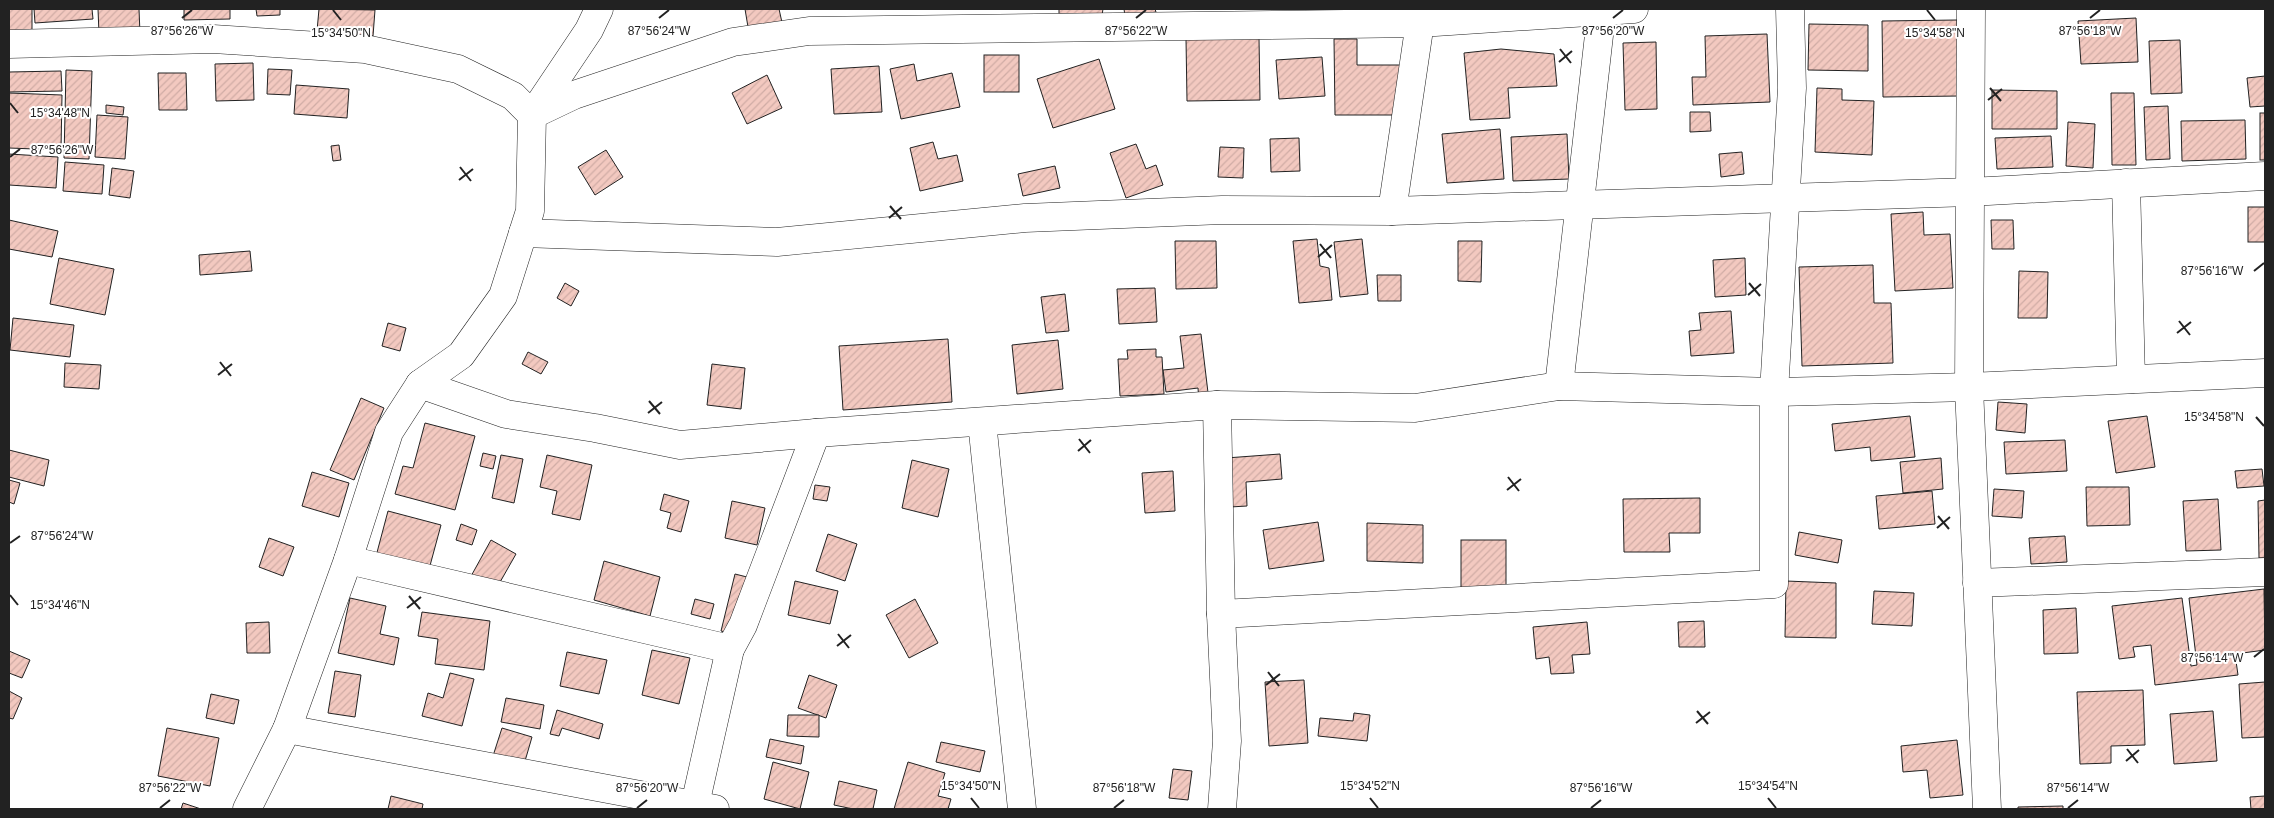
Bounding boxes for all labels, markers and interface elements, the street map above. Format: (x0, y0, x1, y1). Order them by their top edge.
text: 87°56'26"W (151, 24, 214, 38)
text: 87°56'24"W (628, 24, 691, 38)
text: 87°56'22"W (1105, 24, 1168, 38)
text: 87°56'20"W (1582, 24, 1645, 38)
text: 87°56'18"W (2059, 24, 2122, 38)
text: 15°34'50"N (311, 26, 371, 40)
text: 15°34'58"N (1905, 26, 1965, 40)
text: 15°34'48"N (30, 106, 90, 120)
text: 87°56'26"W (31, 143, 94, 157)
text: 87°56'16"W (2181, 264, 2244, 278)
text: 15°34'58"N (2184, 410, 2244, 424)
text: 87°56'24"W (31, 529, 94, 543)
text: 15°34'46"N (30, 598, 90, 612)
text: 87°56'14"W (2181, 651, 2244, 665)
text: 15°34'50"N (941, 779, 1001, 793)
text: 15°34'52"N (1340, 779, 1400, 793)
text: 15°34'54"N (1738, 779, 1798, 793)
text: 87°56'22"W (139, 781, 202, 795)
text: 87°56'20"W (616, 781, 679, 795)
text: 87°56'18"W (1093, 781, 1156, 795)
text: 87°56'16"W (1570, 781, 1633, 795)
text: 87°56'14"W (2047, 781, 2110, 795)

